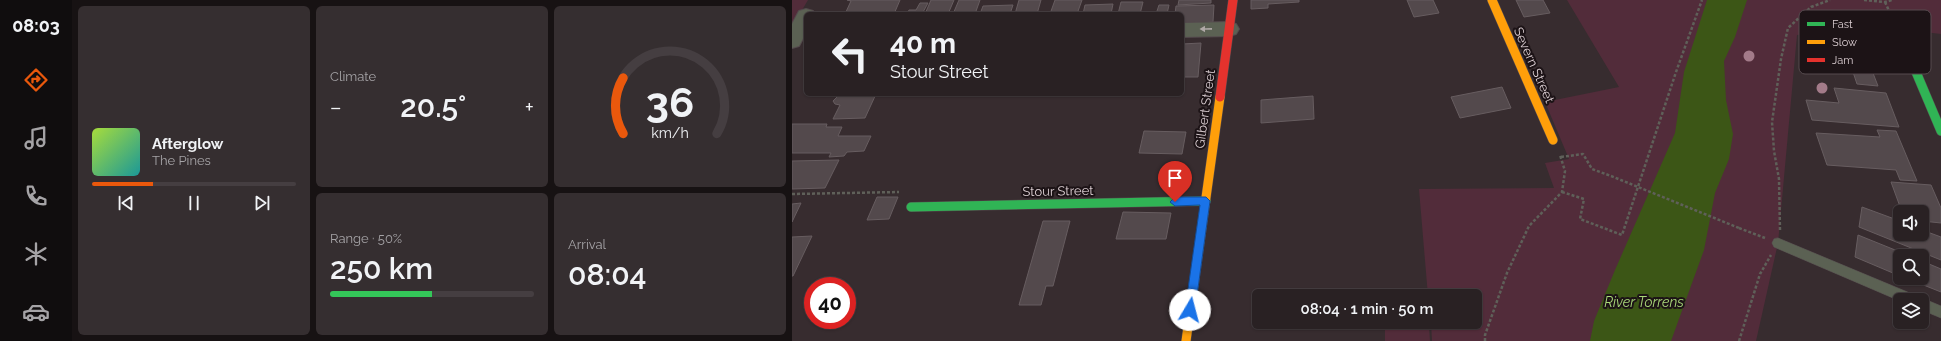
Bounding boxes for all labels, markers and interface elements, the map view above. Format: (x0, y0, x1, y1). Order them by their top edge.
legend (1799, 10, 1931, 74)
text: 08:03 (12, 15, 60, 36)
text: Fast (1832, 18, 1853, 31)
street label: Severn Street (1511, 25, 1558, 106)
one-way arrow (1200, 26, 1212, 33)
text: 40 m (890, 27, 956, 60)
icon: left (824, 28, 876, 80)
text: Slow (1832, 36, 1857, 49)
text: Jam (1832, 54, 1853, 67)
text: Stour Street (890, 61, 988, 82)
icon: directions (22, 66, 50, 94)
street label: Gilbert Street (1192, 68, 1218, 149)
text: Climate (330, 69, 376, 84)
text: 36 (646, 78, 694, 127)
text: 20.5° (400, 89, 466, 124)
text: − (330, 94, 342, 120)
text: + (525, 94, 534, 120)
icon: music (22, 124, 50, 152)
text: km/h (651, 125, 689, 141)
text: Afterglow (152, 135, 223, 153)
text: The Pines (152, 153, 211, 168)
pin (1158, 161, 1192, 202)
icon: arrive (1164, 167, 1186, 189)
icon: phone (22, 182, 50, 210)
street label: Stour Street (1022, 183, 1094, 199)
icon: previous (115, 192, 137, 214)
icon: pause (183, 192, 205, 214)
icon: next (251, 192, 273, 214)
map controls (1893, 205, 1929, 329)
button: sound (1893, 205, 1929, 241)
text: Range · 50% (330, 231, 402, 246)
text: Arrival (568, 237, 606, 252)
icon: climate (22, 240, 50, 268)
button: search (1893, 249, 1929, 285)
text: 250 km (330, 251, 433, 286)
text: 08:04 (568, 257, 646, 292)
speed limit sign: 40 (804, 277, 856, 329)
position arrow (1169, 289, 1211, 331)
button: layers (1893, 293, 1929, 329)
water label: River Torrens (1604, 294, 1684, 310)
icon: car (22, 298, 50, 326)
text: 08:04 · 1 min · 50 m (1301, 300, 1433, 318)

